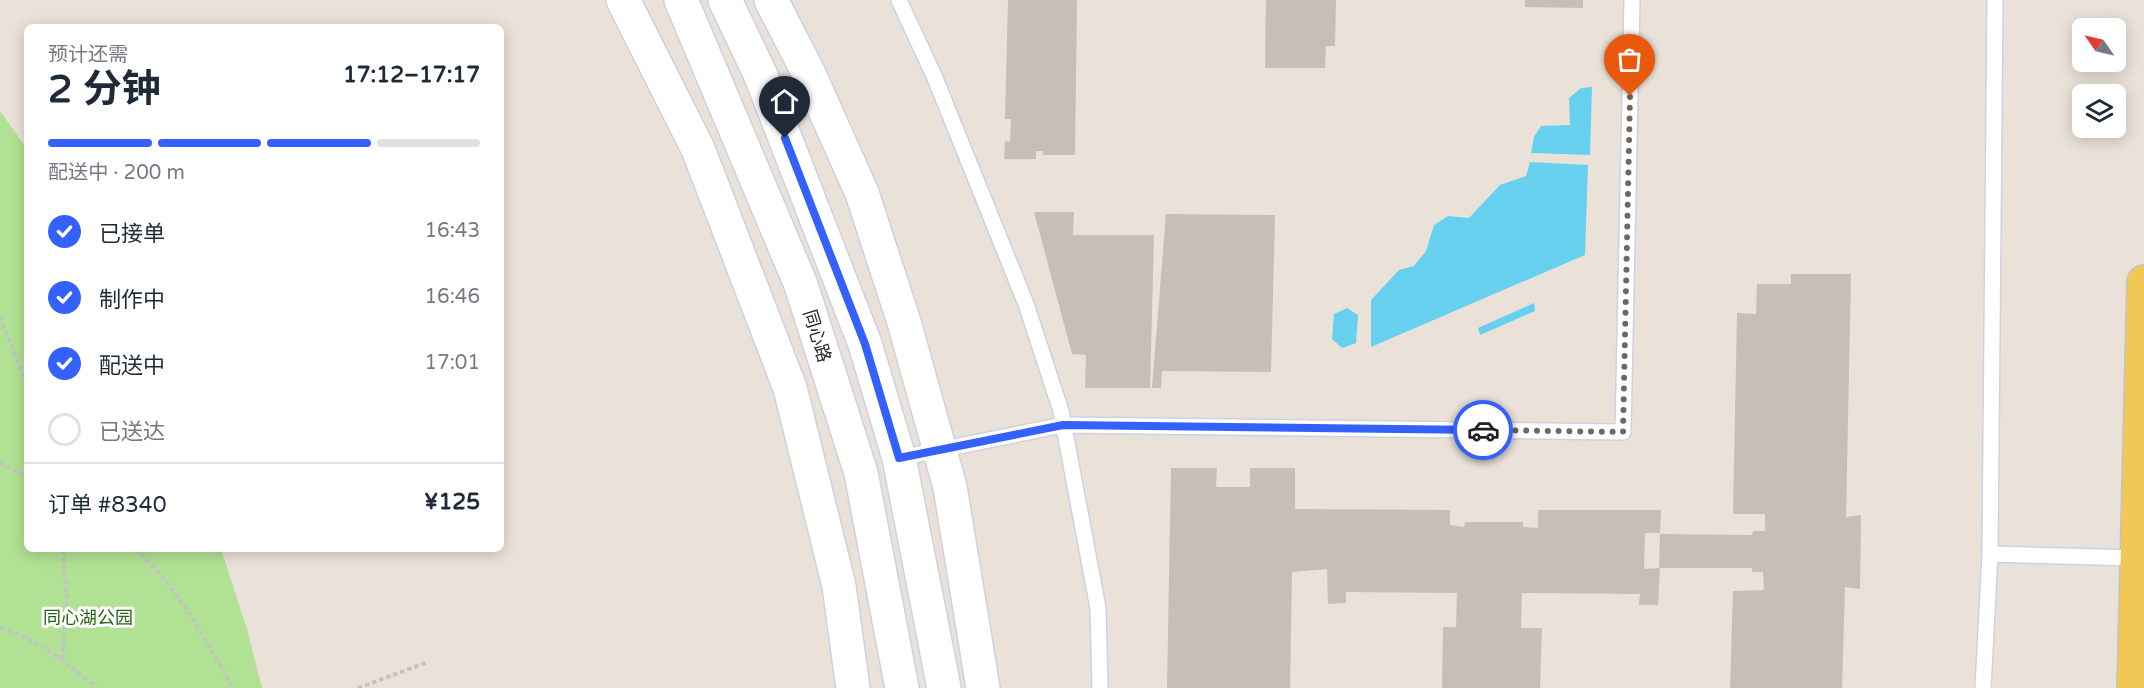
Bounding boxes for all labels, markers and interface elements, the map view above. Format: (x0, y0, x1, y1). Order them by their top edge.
north arrow (2072, 18, 2126, 72)
map controls (2072, 18, 2126, 138)
pin (1604, 34, 1655, 96)
text: 预计还需 (48, 43, 128, 67)
icon: bag (1613, 43, 1646, 76)
text: 17:12–17:17 (343, 62, 480, 88)
text: 2 分钟 (48, 66, 161, 113)
pin (759, 76, 810, 138)
button: layers (2072, 84, 2126, 138)
icon: home (768, 85, 801, 118)
text: 配送中 · 200 m (48, 161, 185, 185)
icon: check (48, 215, 81, 248)
text: 16:43 (425, 219, 480, 243)
text: 已接单 (99, 221, 165, 247)
icon: check (48, 281, 81, 314)
text: 16:46 (425, 285, 480, 309)
text: 制作中 (99, 287, 165, 313)
street label: 同心路 (799, 307, 835, 365)
icon: check (48, 347, 81, 380)
text: 17:01 (425, 351, 480, 375)
text: 配送中 (99, 353, 165, 379)
courier (1453, 400, 1513, 460)
icon: car (1467, 414, 1500, 447)
text: 已送达 (99, 419, 165, 445)
text: ¥125 (424, 489, 480, 515)
text: 订单 #8340 (48, 492, 166, 518)
park label: 同心湖公园 (43, 607, 133, 629)

